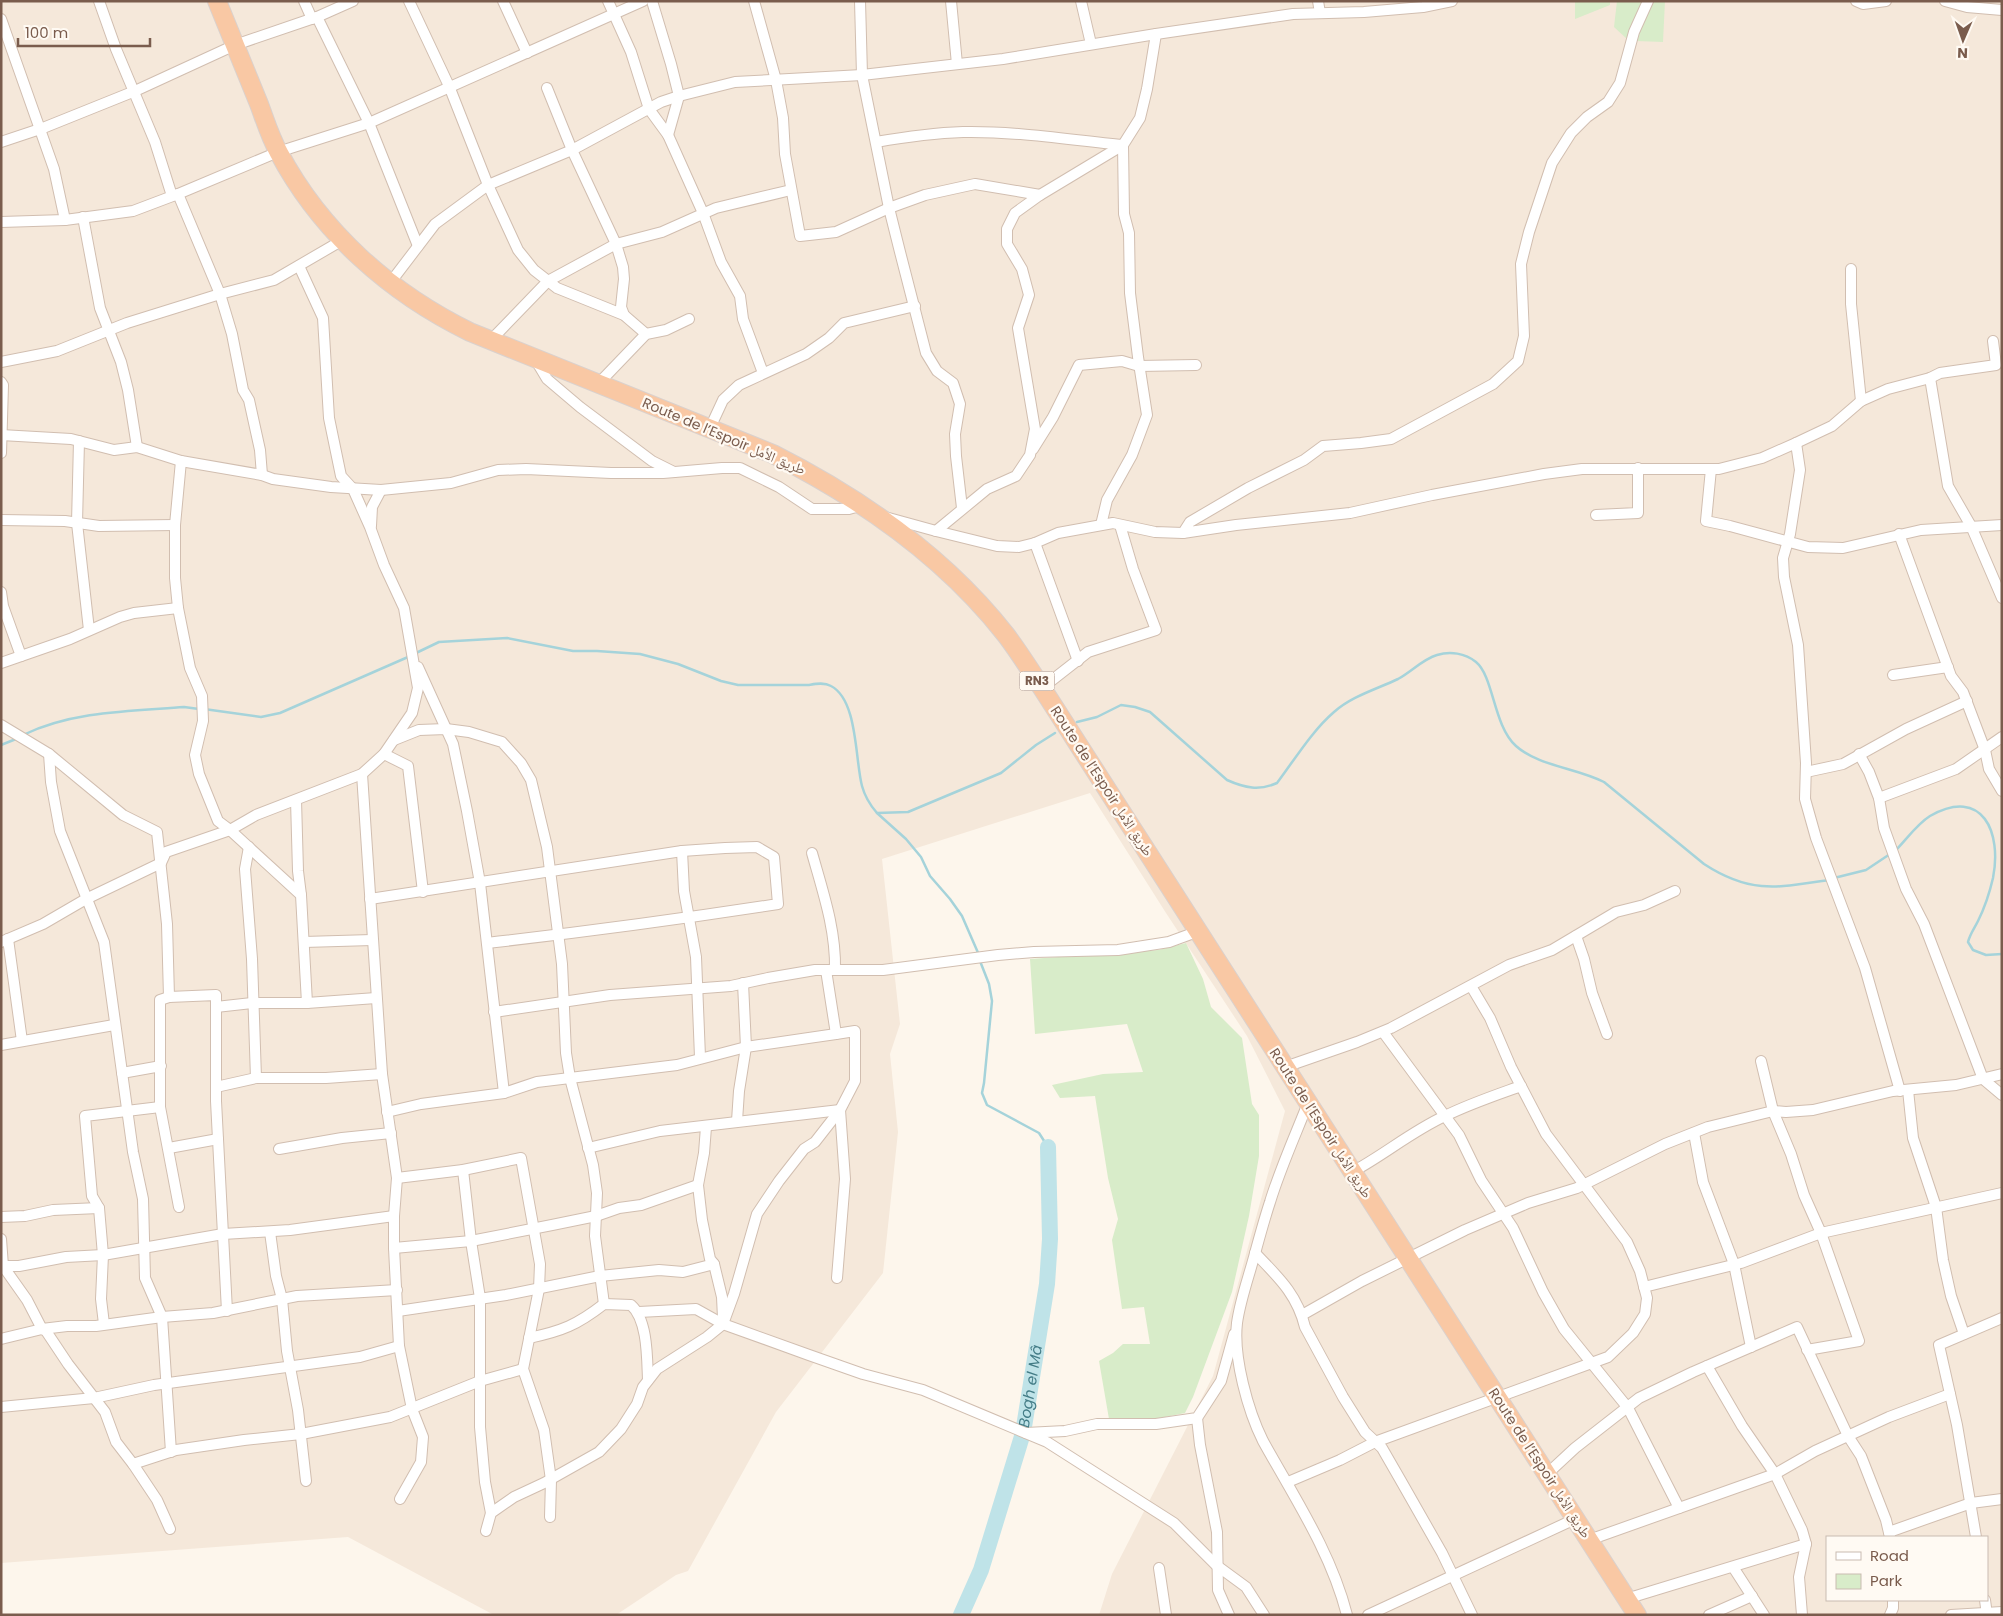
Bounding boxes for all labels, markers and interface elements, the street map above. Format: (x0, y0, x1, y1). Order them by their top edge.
scale bar (18, 15, 150, 47)
north arrow (1938, 15, 1988, 65)
text: 100 m (25, 22, 68, 43)
text: N (1957, 43, 1968, 63)
street label: Route de l’Espoir طريق الأمل (639, 393, 809, 479)
road number: RN3 (1020, 671, 1054, 690)
street label: Route de l’Espoir طريق الأمل (1046, 702, 1158, 860)
street label: Route de l’Espoir طريق الأمل (1265, 1044, 1377, 1202)
water label: Bogh el Mâ (1013, 1343, 1047, 1429)
street label: Route de l’Espoir طريق الأمل (1484, 1384, 1596, 1542)
legend (1826, 1536, 1988, 1601)
text: Road (1870, 1545, 1909, 1566)
text: Park (1870, 1570, 1902, 1591)

